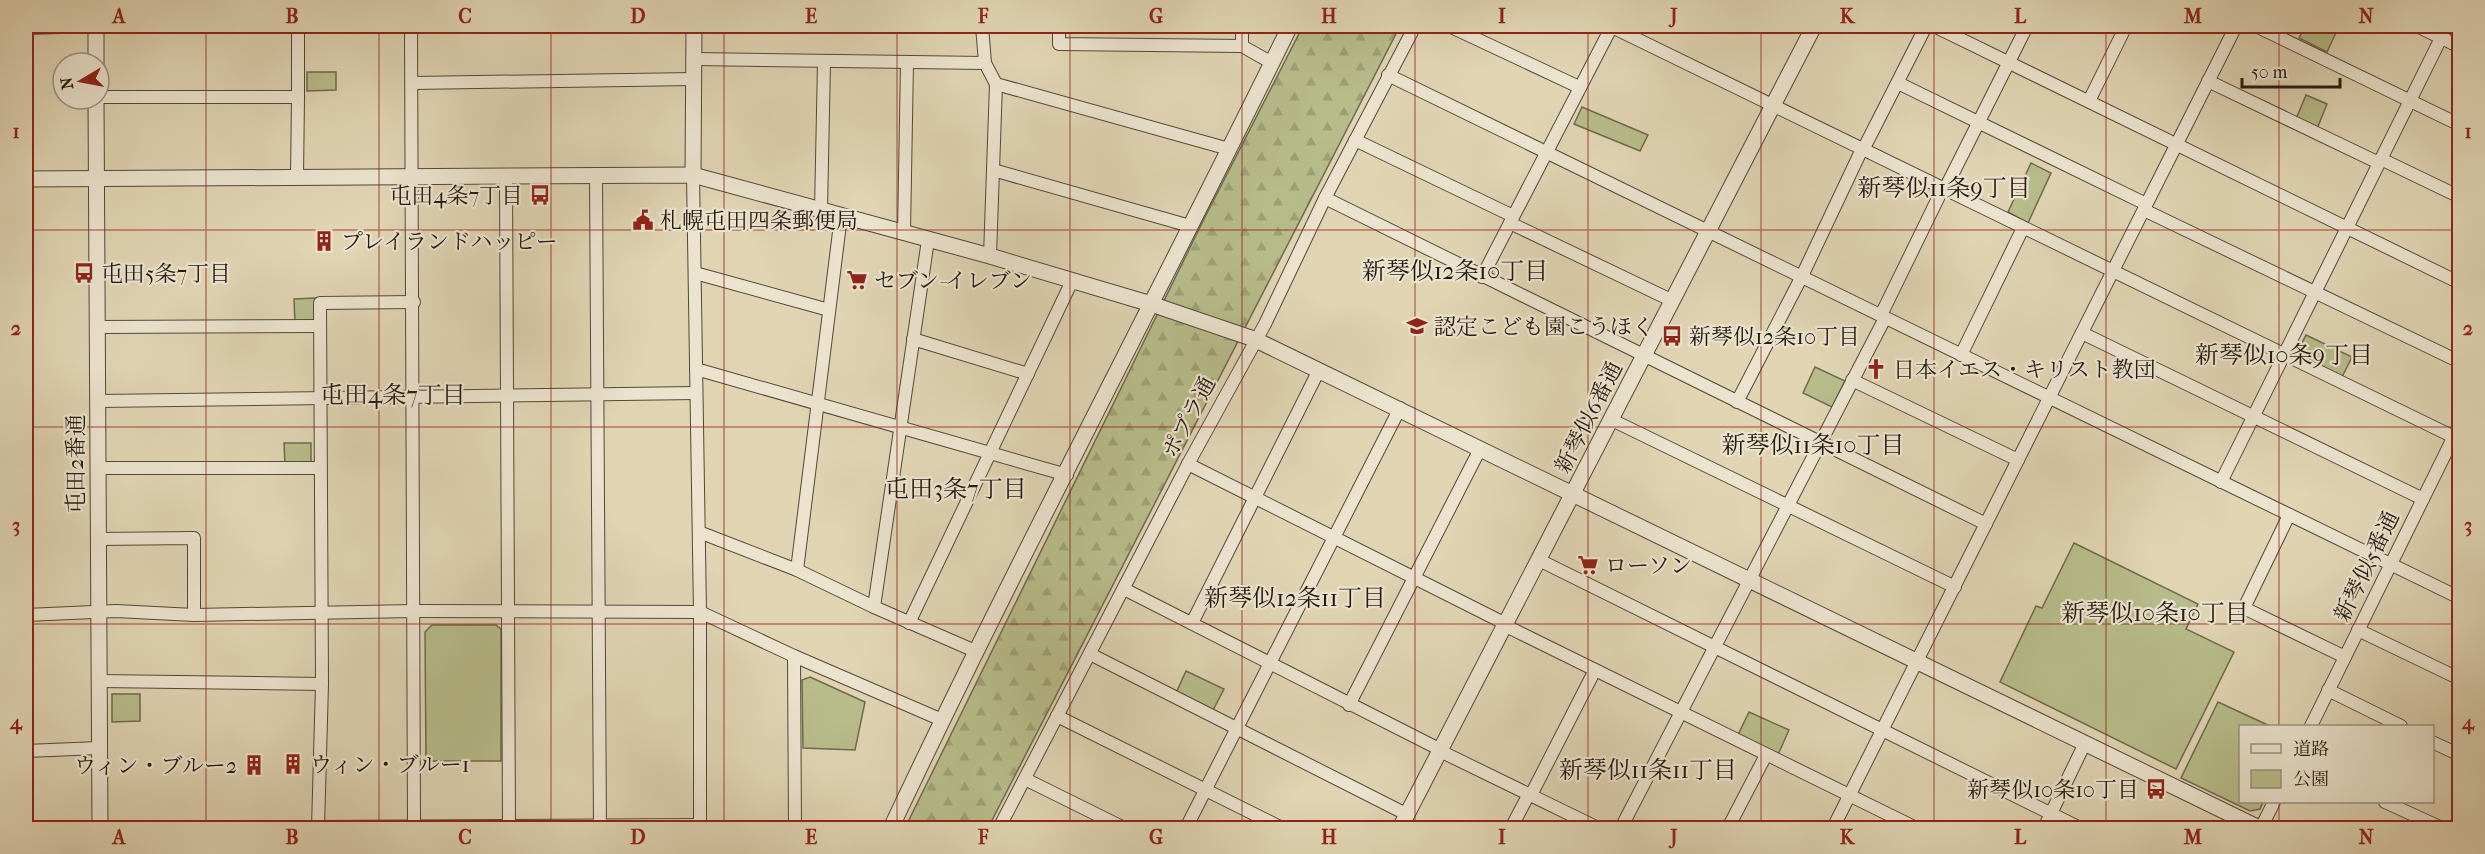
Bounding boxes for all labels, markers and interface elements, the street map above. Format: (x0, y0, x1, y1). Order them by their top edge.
text: A (111, 5, 127, 28)
text: B (285, 5, 299, 28)
text: C (458, 5, 472, 28)
text: D (630, 5, 646, 28)
text: E (805, 5, 817, 28)
text: F (977, 5, 989, 28)
text: G (1149, 5, 1163, 28)
text: H (1321, 5, 1337, 28)
text: I (1498, 5, 1506, 28)
text: J (1668, 5, 1678, 28)
text: K (1840, 5, 1856, 28)
text: L (2014, 5, 2027, 28)
text: M (2183, 5, 2203, 28)
text: N (2358, 5, 2374, 28)
north arrow (51, 51, 111, 111)
scale bar (2242, 51, 2340, 89)
text: 50 m (2251, 62, 2288, 83)
text: N (56, 75, 77, 91)
text: 1 (12, 120, 20, 143)
text: 1 (2464, 120, 2472, 143)
district label: 新琴似11条9丁目 (1857, 174, 2031, 202)
place label: 屯田4条7丁目 (389, 183, 523, 209)
bus stop icon: 屯田4条7丁目 (528, 183, 552, 207)
public building icon: 札幌屯田四条郵便局 (631, 208, 655, 232)
place label: 札幌屯田四条郵便局 (660, 208, 858, 234)
building icon: プレイランドハッピー (312, 229, 336, 253)
place label: プレイランドハッピー (341, 229, 558, 255)
district label: 新琴似12条10丁目 (1362, 257, 1548, 285)
bus stop icon: 屯田5条7丁目 (72, 261, 96, 285)
place label: 屯田5条7丁目 (101, 261, 231, 287)
supermarket icon: セブン-イレブン (845, 268, 869, 292)
place label: セブン-イレブン (874, 268, 1032, 294)
school or university icon: 認定こども園こうほく (1405, 314, 1429, 338)
place label: 認定こども園こうほく (1434, 314, 1654, 340)
text: 2 (11, 317, 21, 340)
text: 2 (2463, 317, 2473, 340)
bus stop icon: 新琴似12条10丁目 (1660, 324, 1684, 348)
place label: 新琴似12条10丁目 (1689, 324, 1860, 350)
district label: 新琴似10条9丁目 (2195, 341, 2373, 369)
street label: 新琴似6番通 (1550, 357, 1628, 478)
church icon: 日本イエス・キリスト教団 (1864, 357, 1888, 381)
place label: 日本イエス・キリスト教団 (1893, 357, 2156, 383)
street label: ポプラ通 (1157, 373, 1221, 462)
district label: 屯田4条7丁目 (320, 381, 466, 409)
street label: 屯田2番通 (63, 414, 89, 514)
district label: 新琴似11条10丁目 (1722, 431, 1904, 459)
district label: 屯田3条7丁目 (885, 475, 1027, 503)
street label: 新琴似5番通 (2329, 507, 2405, 626)
text: 3 (12, 514, 20, 537)
text: 3 (2464, 514, 2472, 537)
supermarket icon: ローソン (1576, 553, 1600, 577)
place label: ローソン (1605, 553, 1692, 579)
district label: 新琴似12条11丁目 (1204, 584, 1386, 612)
district label: 新琴似10条10丁目 (2061, 599, 2249, 627)
text: 4 (9, 711, 23, 735)
text: 4 (2461, 711, 2475, 735)
legend (2239, 725, 2434, 803)
text: 道路 (2293, 739, 2329, 760)
building icon: ウィン・ブルー1 (281, 752, 305, 776)
place label: ウィン・ブルー1 (310, 752, 470, 778)
place label: ウィン・ブルー2 (74, 753, 237, 779)
building icon: ウィン・ブルー2 (242, 753, 266, 777)
district label: 新琴似11条11丁目 (1559, 756, 1737, 784)
text: 公園 (2293, 769, 2329, 790)
place label: 新琴似10条10丁目 (1967, 777, 2139, 803)
bus stop icon: 新琴似10条10丁目 (2144, 777, 2168, 801)
text: A (111, 826, 127, 849)
text: B (285, 826, 299, 849)
text: C (458, 826, 472, 849)
text: D (630, 826, 646, 849)
text: E (805, 826, 817, 849)
text: F (977, 826, 989, 849)
text: G (1149, 826, 1163, 849)
text: H (1321, 826, 1337, 849)
text: I (1498, 826, 1506, 849)
text: J (1668, 826, 1678, 849)
text: K (1840, 826, 1856, 849)
text: L (2014, 826, 2027, 849)
text: M (2183, 826, 2203, 849)
text: N (2358, 826, 2374, 849)

